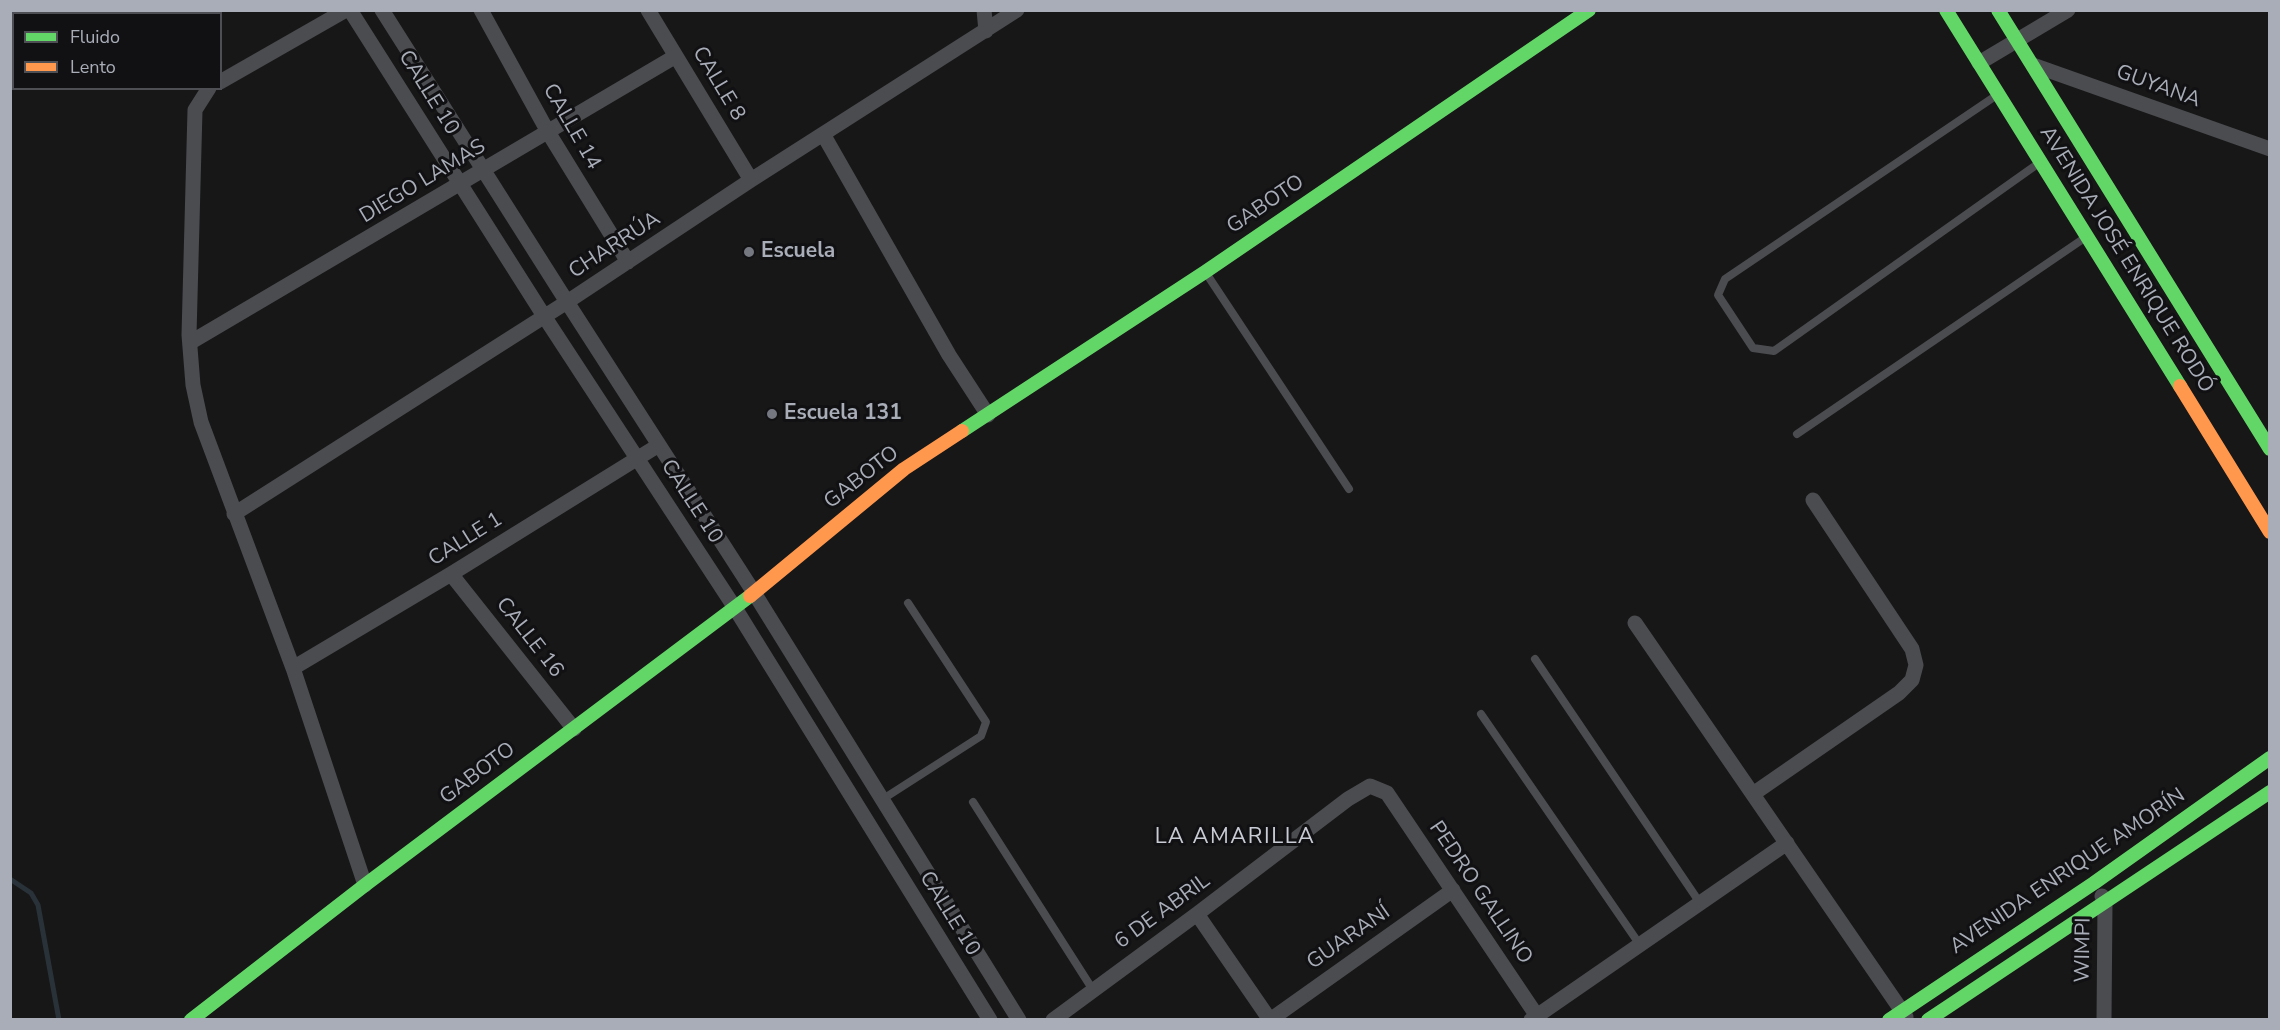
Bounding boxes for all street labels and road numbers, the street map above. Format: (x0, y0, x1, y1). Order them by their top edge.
street label: CALLE 8 (686, 42, 750, 126)
street label: CALLE 10 (392, 46, 464, 140)
street label: GUYANA (2112, 60, 2204, 114)
street label: CALLE 14 (536, 80, 606, 174)
street label: AVENIDA JOSÉ ENRIQUE RODÓ (2033, 122, 2219, 398)
street label: DIEGO LAMAS (356, 135, 490, 229)
street label: GABOTO (1223, 170, 1309, 240)
street label: CHARRÚA (565, 207, 665, 285)
street label: GABOTO (820, 441, 904, 515)
street label: CALLE 10 (655, 455, 727, 549)
street label: CALLE 1 (425, 508, 507, 572)
street label: CALLE 16 (490, 593, 568, 683)
street label: GABOTO (435, 738, 521, 810)
street label: AVENIDA ENRIQUE AMORÍN (1946, 784, 2190, 960)
street label: PEDRO GALLINO (1423, 817, 1537, 969)
street label: CALLE 10 (913, 867, 985, 961)
street label: 6 DE ABRIL (1110, 869, 1216, 955)
street label: GUARANÍ (1303, 900, 1395, 976)
street label: WIMPI (2071, 917, 2097, 983)

